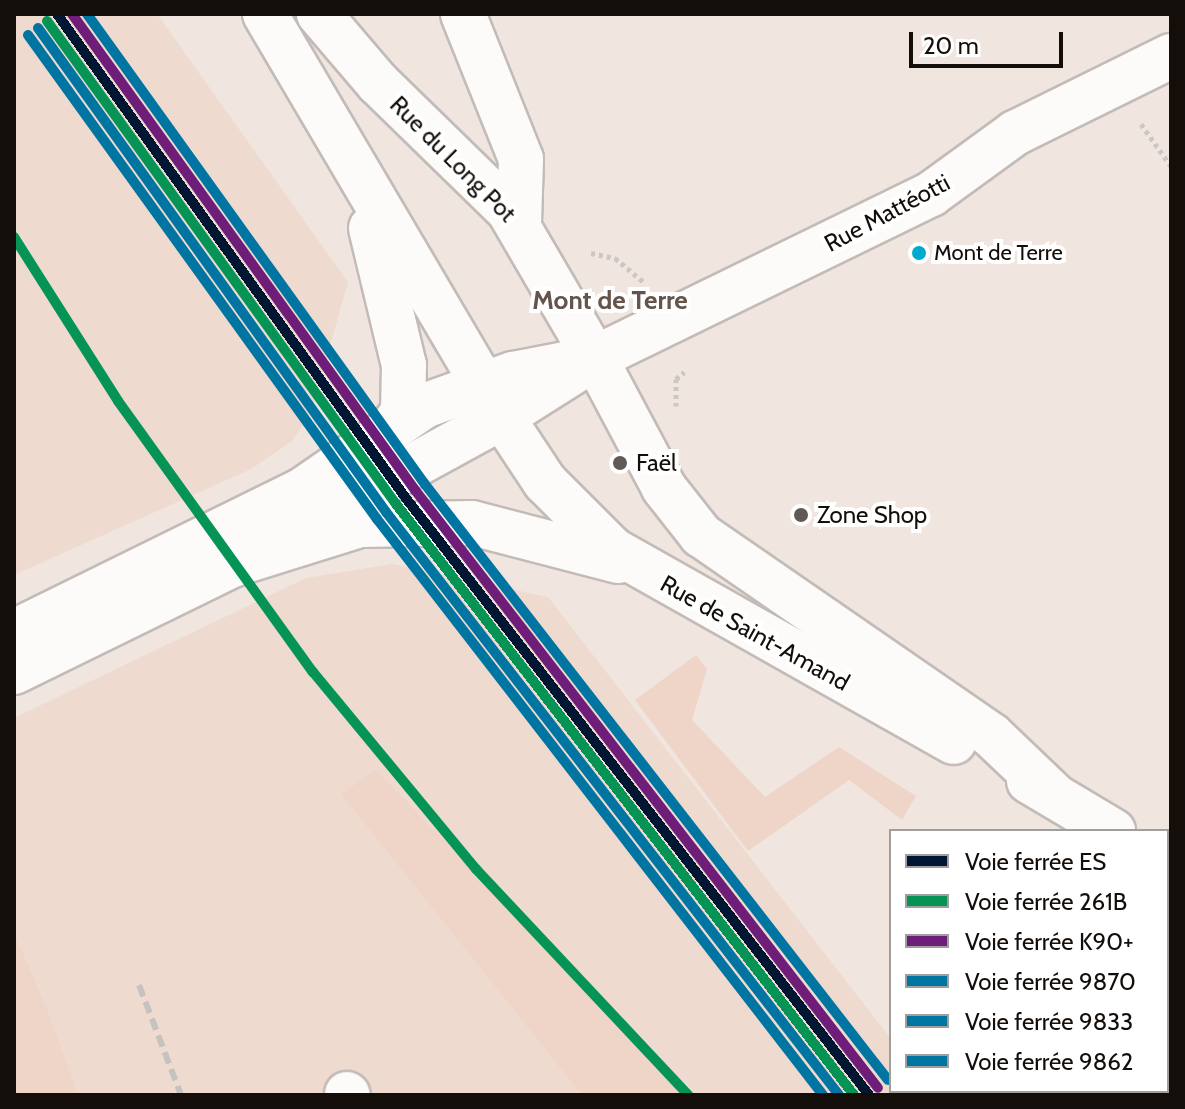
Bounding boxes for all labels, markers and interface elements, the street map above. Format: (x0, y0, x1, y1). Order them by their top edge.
scale bar (913, 16, 1067, 66)
text: 20 m (923, 31, 979, 60)
street label: Rue du Long Pot (384, 90, 522, 228)
street label: Rue Mattéotti (819, 168, 955, 258)
place label: Mont de Terre (934, 240, 1063, 266)
marker: Mont de Terre (911, 245, 927, 261)
district label: Mont de Terre (532, 285, 688, 317)
place label: Faël (636, 449, 677, 477)
marker: Faël (611, 454, 629, 472)
place label: Zone Shop (817, 501, 927, 529)
marker: Zone Shop (792, 506, 810, 524)
street label: Rue de Saint-Amand (655, 569, 855, 697)
legend (889, 829, 1169, 1093)
text: Voie ferrée ES (965, 847, 1106, 876)
text: Voie ferrée 261B (965, 887, 1127, 916)
text: Voie ferrée K90+ (965, 927, 1134, 956)
text: Voie ferrée 9870 (965, 967, 1136, 996)
text: Voie ferrée 9833 (965, 1007, 1133, 1036)
text: Voie ferrée 9862 (965, 1047, 1133, 1076)

